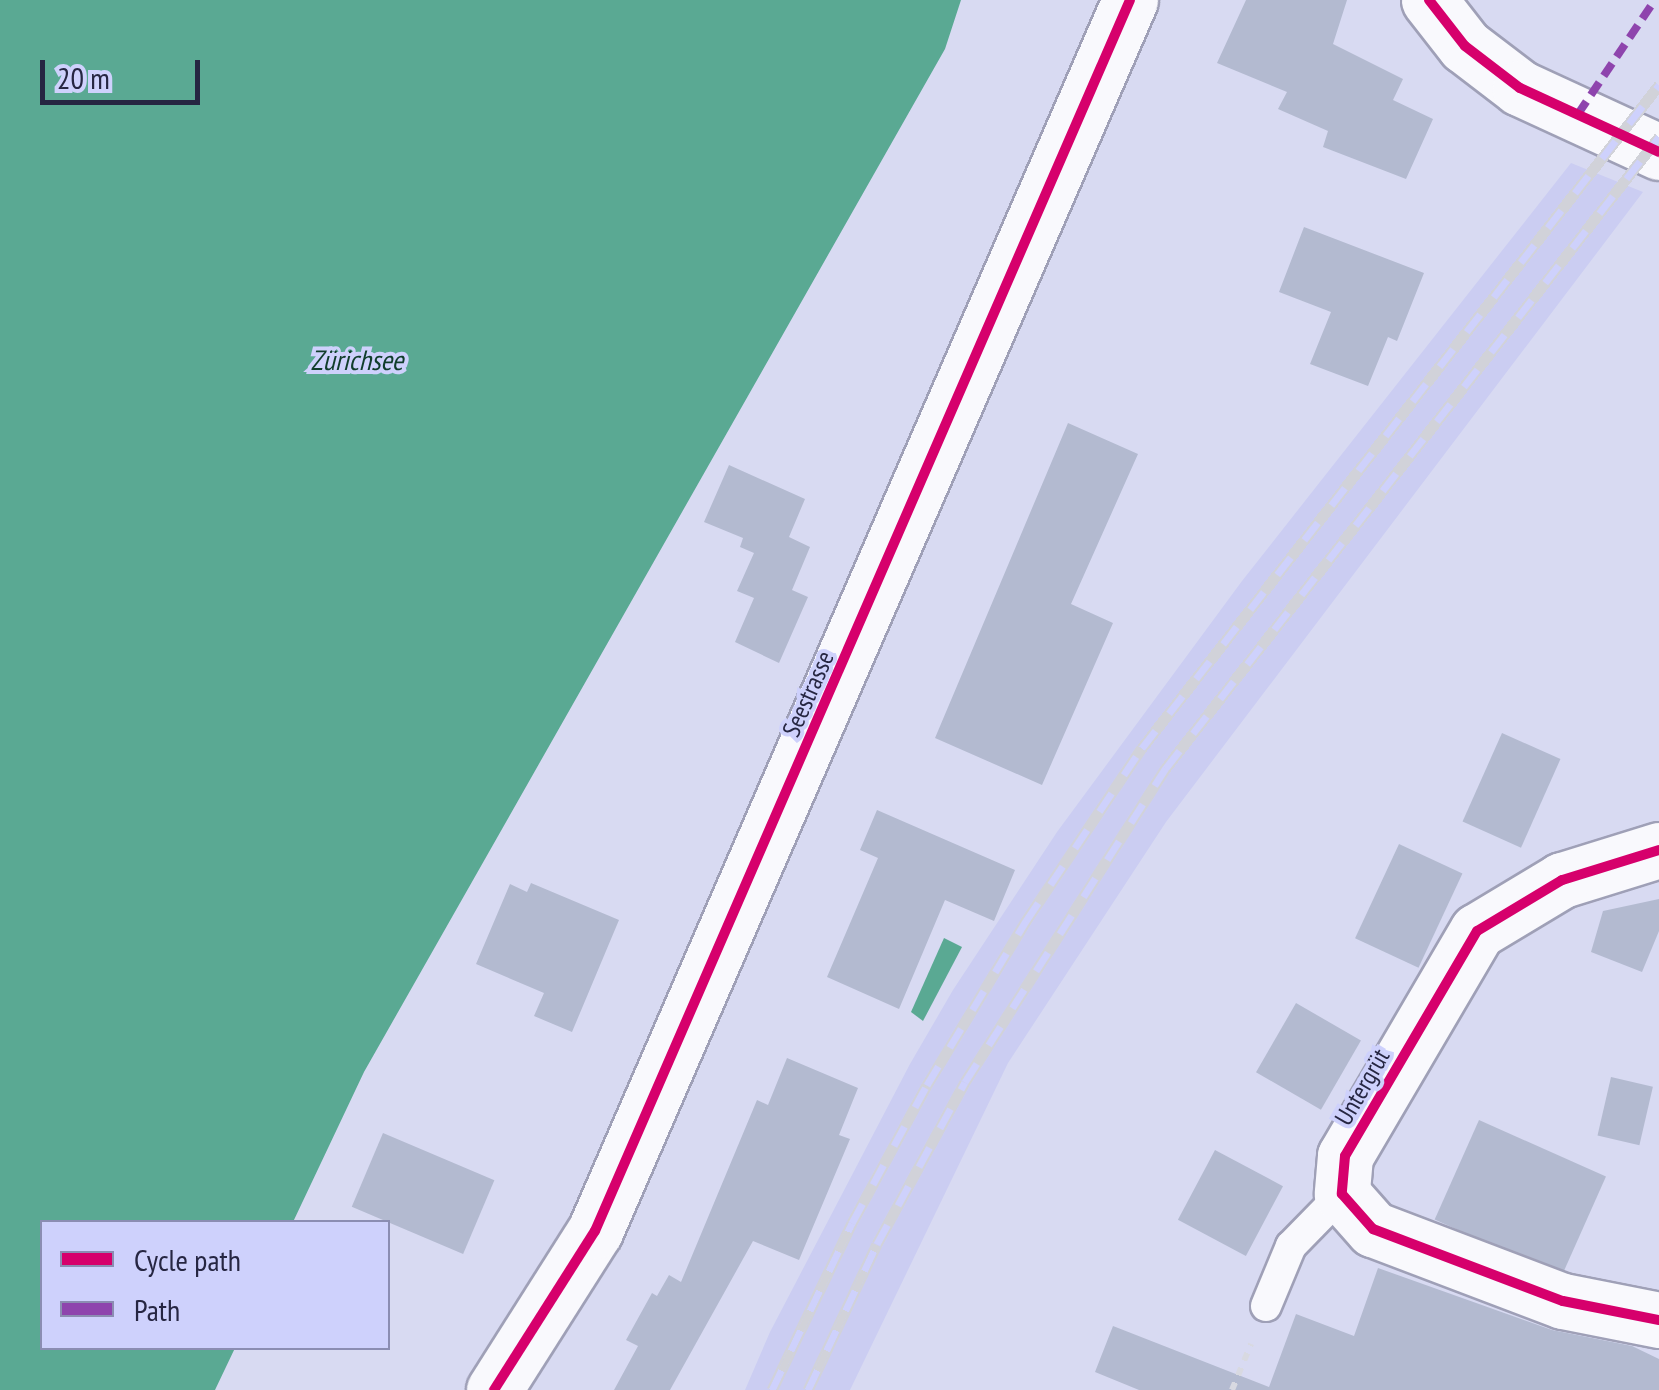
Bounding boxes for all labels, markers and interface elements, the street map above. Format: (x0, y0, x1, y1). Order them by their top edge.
scale bar (45, 40, 205, 102)
text: 20 m (57, 58, 110, 97)
water label: Zürichsee (311, 343, 403, 377)
street label: Seestrasse (776, 647, 840, 741)
street label: Untergrüt (1328, 1043, 1396, 1131)
legend (40, 1220, 390, 1350)
text: Cycle path (134, 1240, 241, 1279)
text: Path (134, 1290, 180, 1329)

